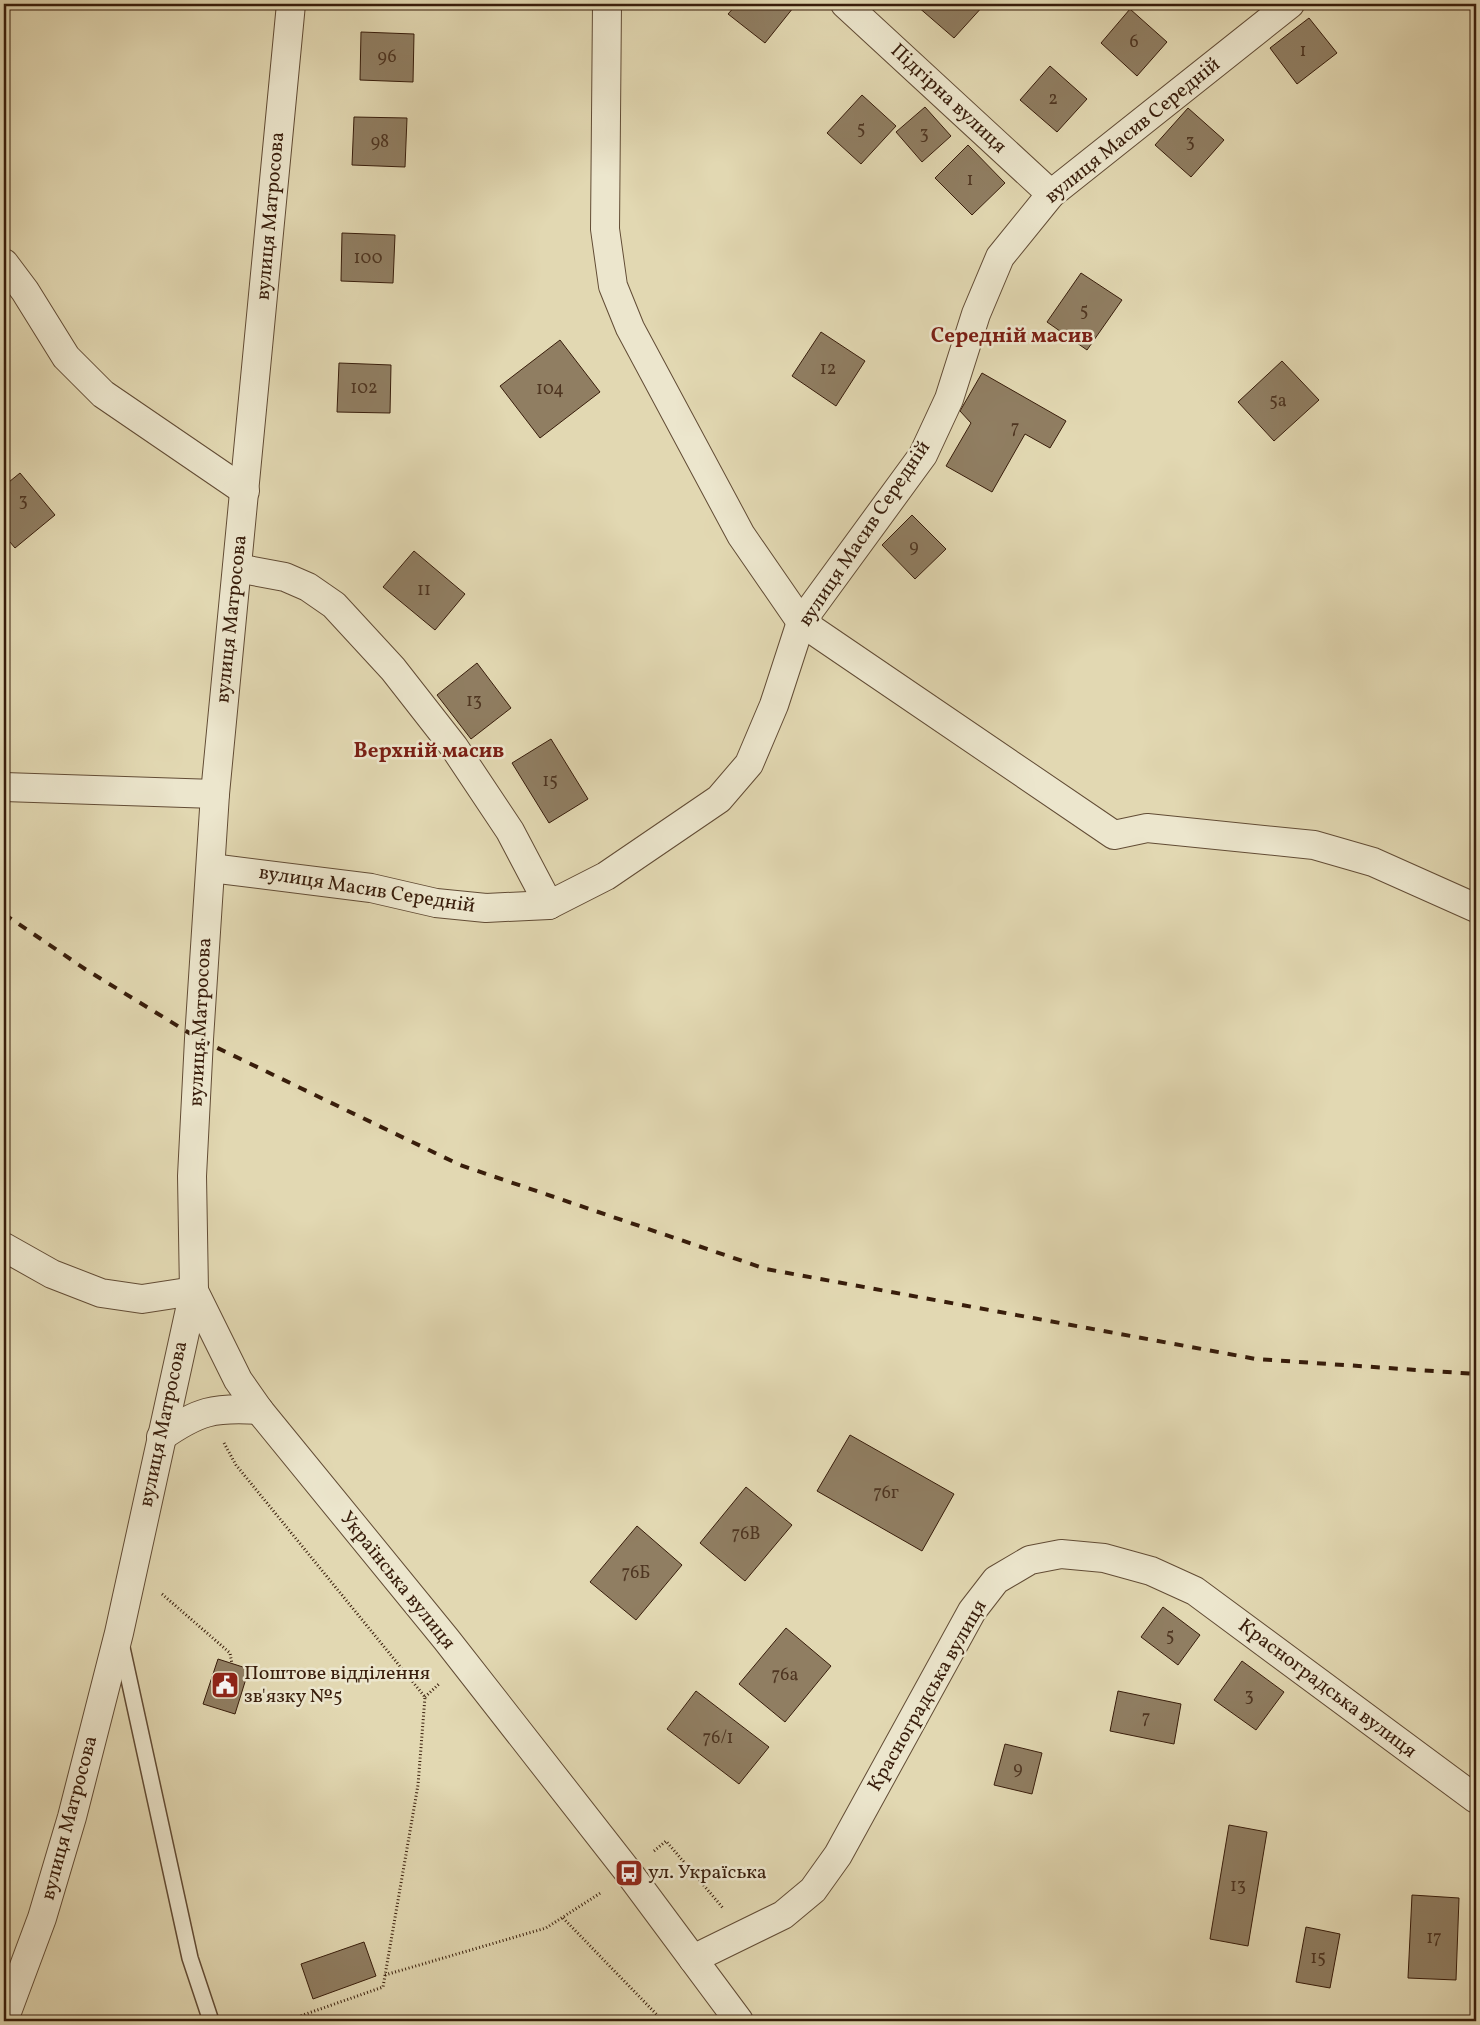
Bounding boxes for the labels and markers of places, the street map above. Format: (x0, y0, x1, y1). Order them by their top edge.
place label: Поштове відділення зв'язку №5 (244, 1660, 430, 1711)
public building icon: Поштове відділення зв'язку №5 (210, 1670, 240, 1700)
bus stop icon: ул. Україська (614, 1858, 644, 1888)
place label: ул. Україська (648, 1859, 767, 1887)

